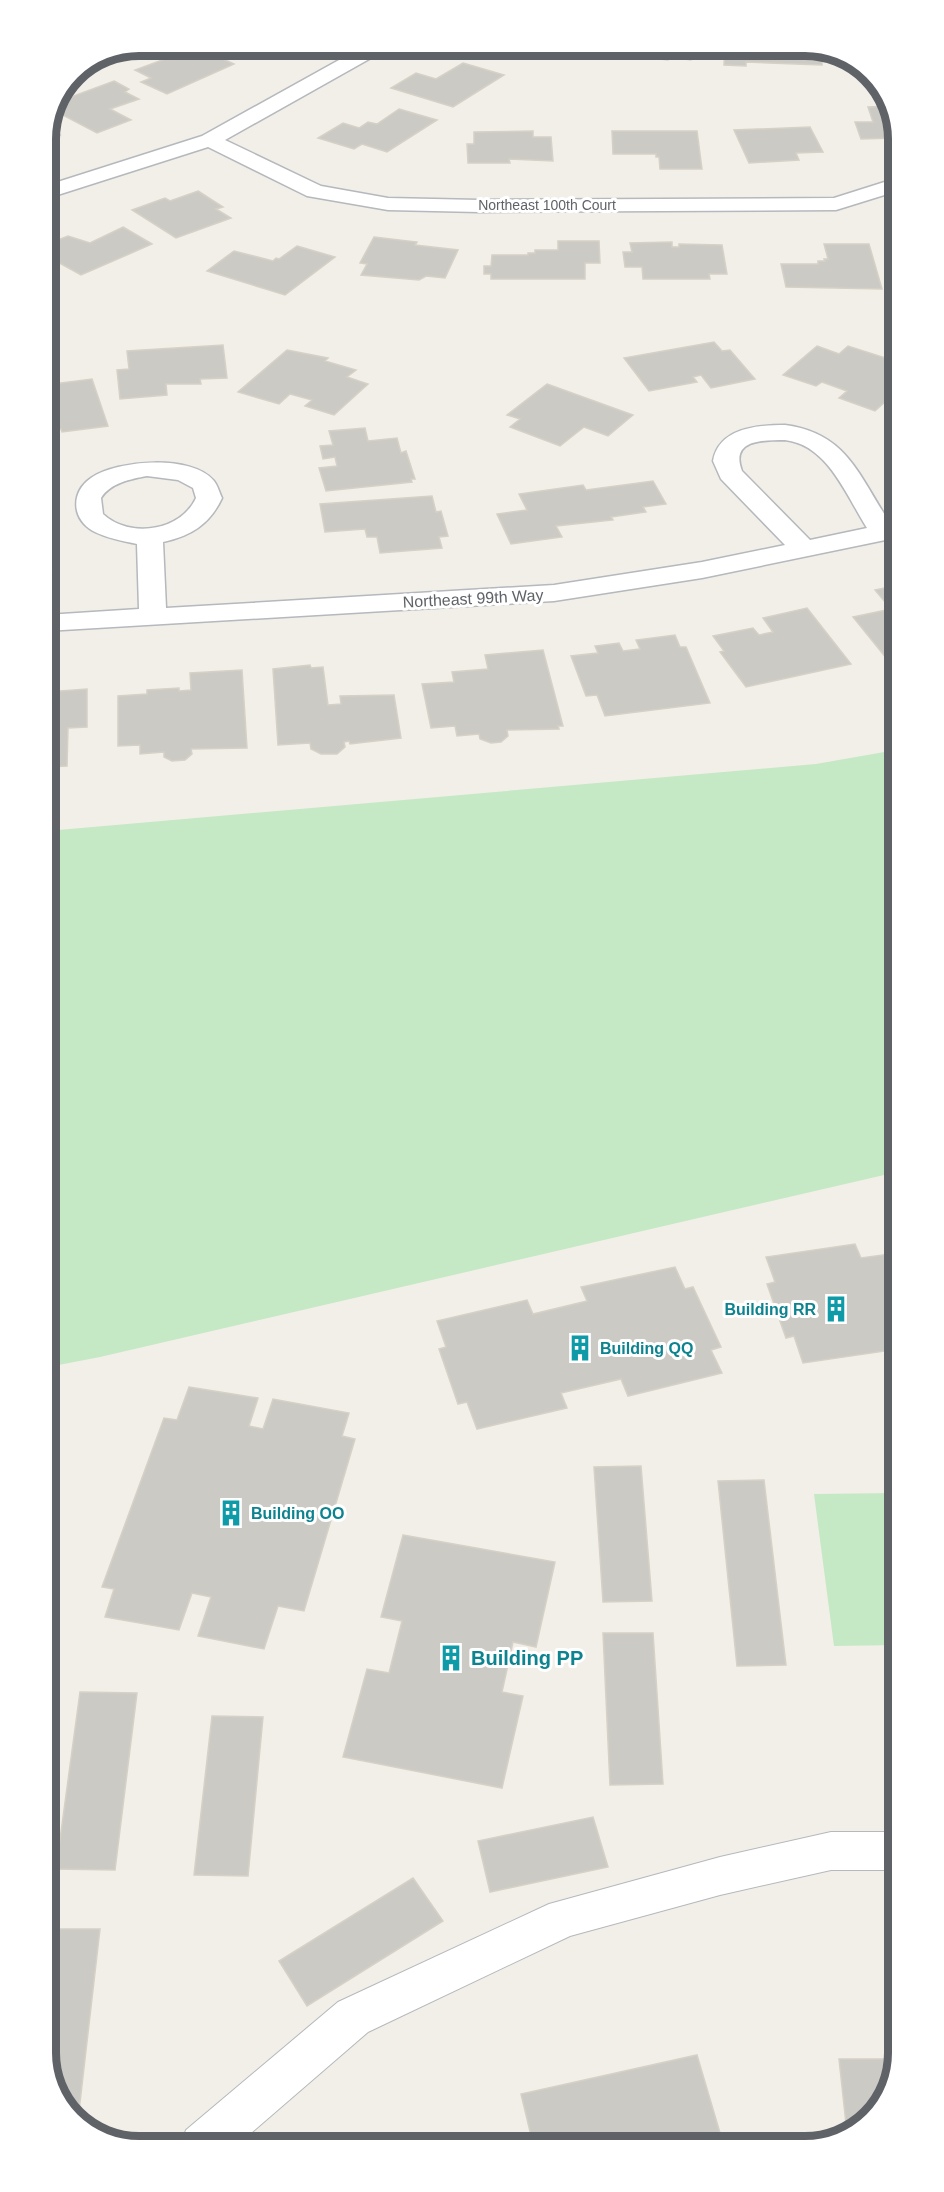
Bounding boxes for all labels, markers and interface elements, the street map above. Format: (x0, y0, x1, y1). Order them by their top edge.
street label: Northeast 100th Court (478, 197, 616, 213)
street label: Northeast 99th Way (402, 586, 544, 611)
building icon: Building RR (821, 1294, 851, 1324)
place label: Building RR (724, 1301, 816, 1318)
building icon: Building QQ (565, 1333, 595, 1363)
place label: Building QQ (600, 1340, 693, 1357)
building icon: Building OO (216, 1498, 246, 1528)
place label: Building OO (251, 1505, 344, 1522)
building icon: Building PP (436, 1643, 466, 1673)
place label: Building PP (471, 1647, 583, 1669)

